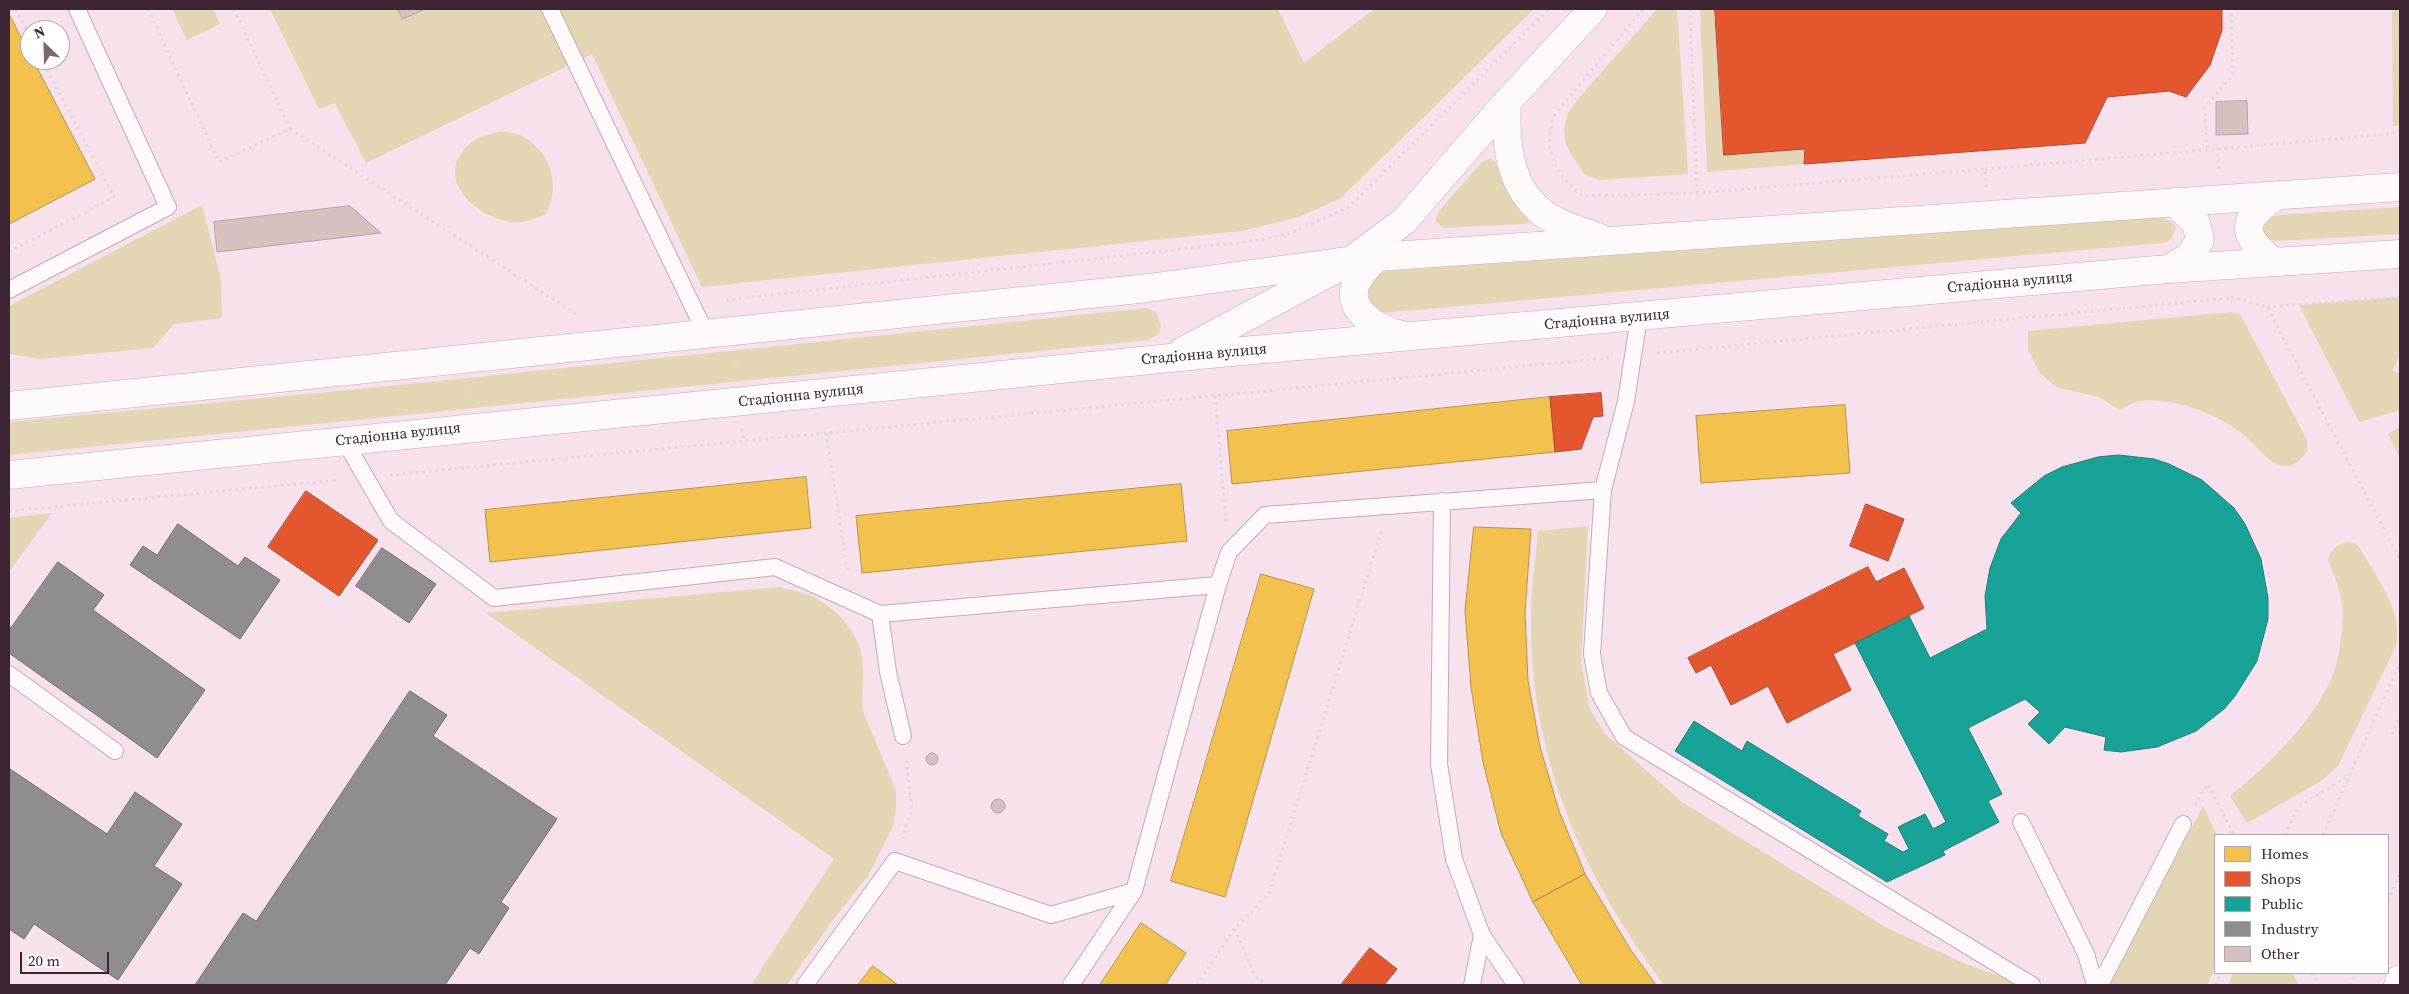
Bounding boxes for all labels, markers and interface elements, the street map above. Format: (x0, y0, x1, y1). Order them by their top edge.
north arrow (20, 20, 70, 70)
text: N (31, 21, 48, 43)
street label: Стадіонна вулиця (1946, 269, 2074, 297)
street label: Стадіонна вулиця (1543, 306, 1671, 334)
street label: Стадіонна вулиця (1140, 341, 1268, 369)
street label: Стадіонна вулиця (737, 380, 865, 412)
street label: Стадіонна вулиця (334, 419, 462, 451)
legend (2214, 834, 2389, 974)
text: Homes (2261, 843, 2308, 864)
text: Shops (2261, 868, 2301, 889)
text: Public (2261, 893, 2303, 914)
text: Industry (2261, 918, 2318, 939)
scale bar (22, 942, 111, 974)
text: Other (2261, 943, 2300, 964)
text: 20 m (28, 950, 60, 971)

